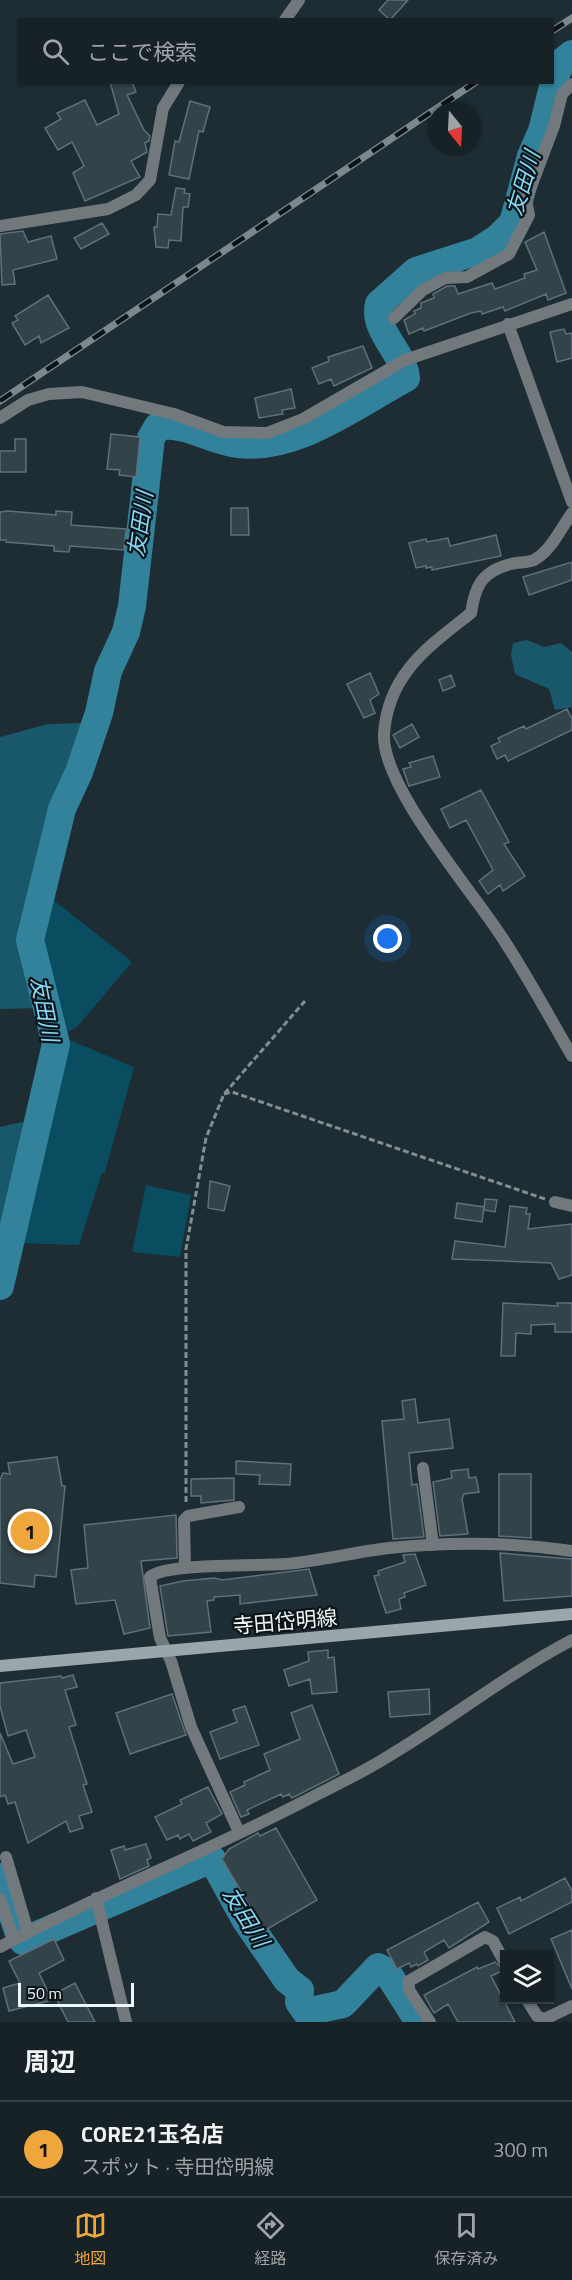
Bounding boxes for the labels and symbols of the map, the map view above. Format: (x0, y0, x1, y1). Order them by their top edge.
north arrow (428, 102, 482, 156)
water label: 友田川 (497, 145, 549, 220)
water label: 友田川 (119, 487, 162, 559)
your location (373, 924, 402, 953)
water label: 友田川 (22, 973, 68, 1047)
pin: 1 (10, 1508, 50, 1553)
street label: 寺田岱明線 (231, 1600, 339, 1642)
water label: 友田川 (214, 1880, 279, 1956)
scale bar (18, 1980, 134, 2008)

